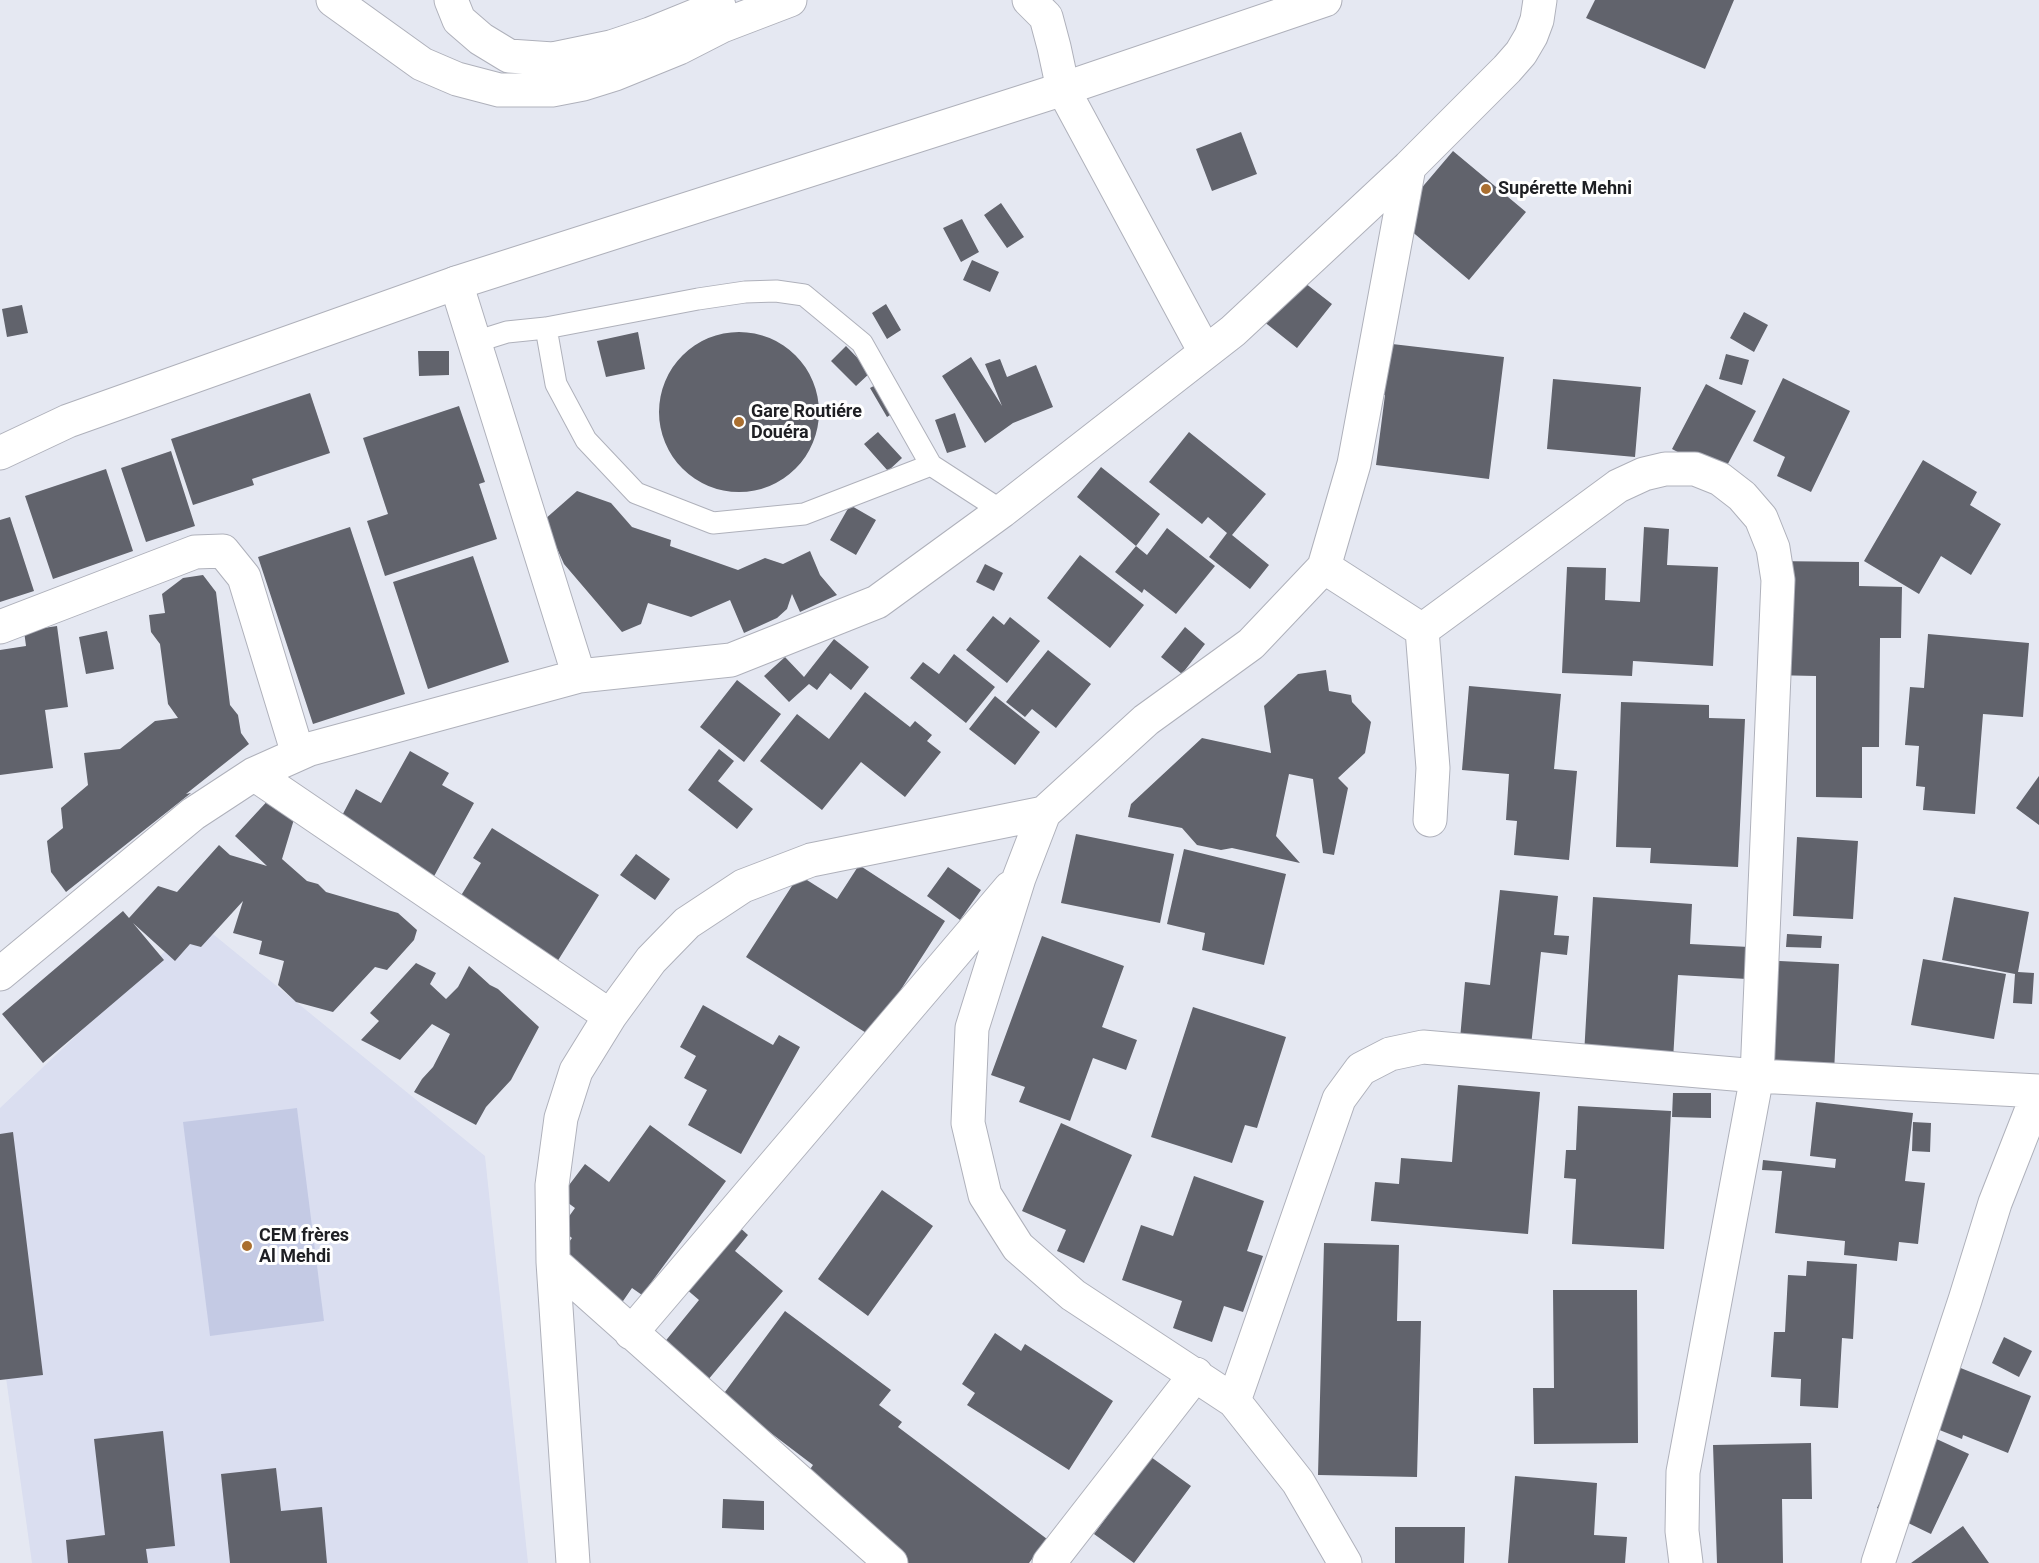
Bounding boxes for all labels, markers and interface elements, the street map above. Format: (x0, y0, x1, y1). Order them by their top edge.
place label: Supérette Mehni (1498, 178, 1632, 200)
marker: Supérette Mehni (1479, 182, 1493, 196)
place label: Gare Routiére Douéra (751, 401, 862, 444)
marker: Gare Routiére Douéra (732, 415, 746, 429)
place label: CEM frères Al Mehdi (259, 1225, 349, 1268)
marker: CEM frères Al Mehdi (240, 1239, 254, 1253)

